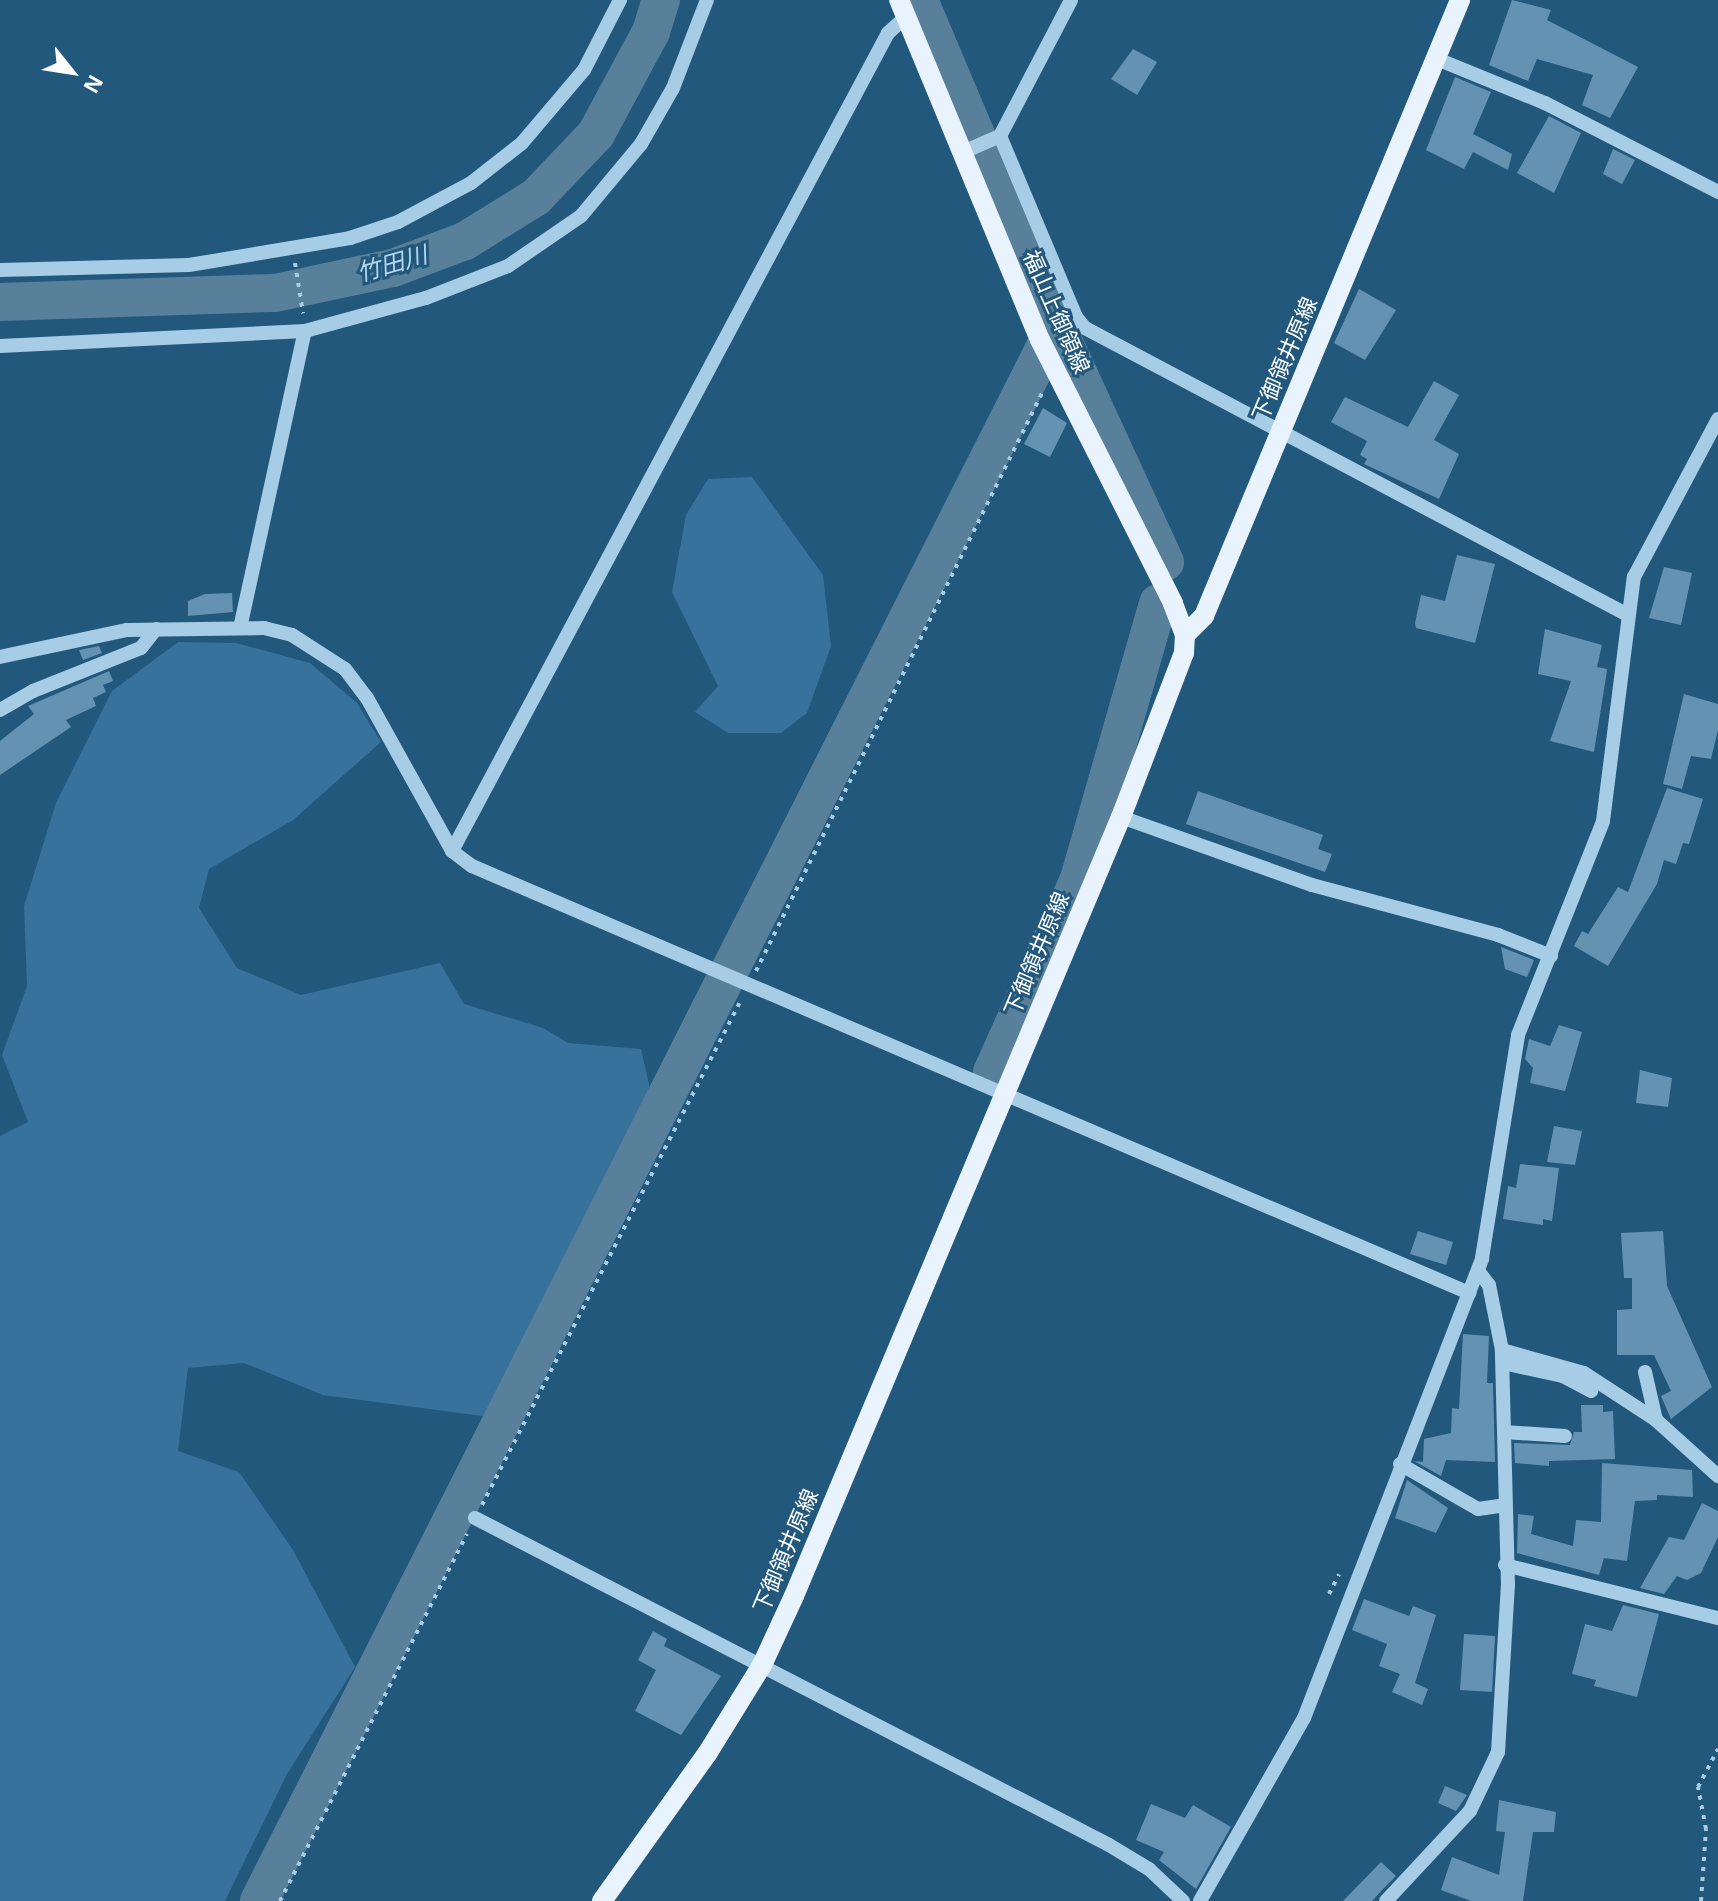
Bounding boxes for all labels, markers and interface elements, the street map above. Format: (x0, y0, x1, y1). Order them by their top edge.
north arrow (32, 32, 112, 112)
text: N (78, 71, 108, 97)
water label: 竹田川 (353, 240, 431, 288)
street label: 福山上御領線 (1017, 246, 1095, 378)
street label: 下御領井原線 (1247, 293, 1323, 425)
street label: 下御領井原線 (999, 888, 1075, 1020)
street label: 下御領井原線 (748, 1485, 824, 1617)

